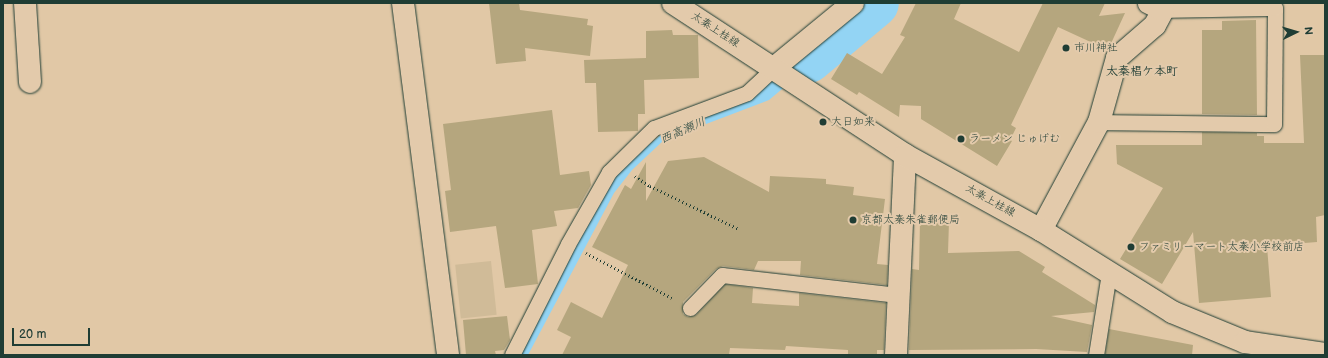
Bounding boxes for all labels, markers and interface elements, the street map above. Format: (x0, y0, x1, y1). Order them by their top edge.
street label: 太秦上桂線 (688, 9, 742, 51)
north arrow (1276, 12, 1316, 52)
text: N (1302, 26, 1315, 36)
place label: 市川神社 (1074, 41, 1118, 55)
marker: 市川神社 (1061, 43, 1071, 53)
district label: 太秦椙ケ本町 (1106, 65, 1178, 79)
water label: 西高瀬川 (658, 115, 708, 147)
place label: 大日如来 (831, 115, 875, 129)
marker: 大日如来 (818, 117, 828, 127)
place label: ラーメン じゅげむ (969, 132, 1060, 146)
marker: ラーメン じゅげむ (956, 134, 966, 144)
street label: 太秦上桂線 (963, 182, 1017, 220)
place label: 京都太秦朱雀郵便局 (861, 213, 960, 227)
marker: 京都太秦朱雀郵便局 (848, 215, 858, 225)
place label: ファミリーマート太秦小学校前店 (1139, 240, 1304, 254)
marker: ファミリーマート太秦小学校前店 (1126, 242, 1136, 252)
scale bar (14, 320, 92, 346)
text: 20 m (19, 327, 46, 342)

